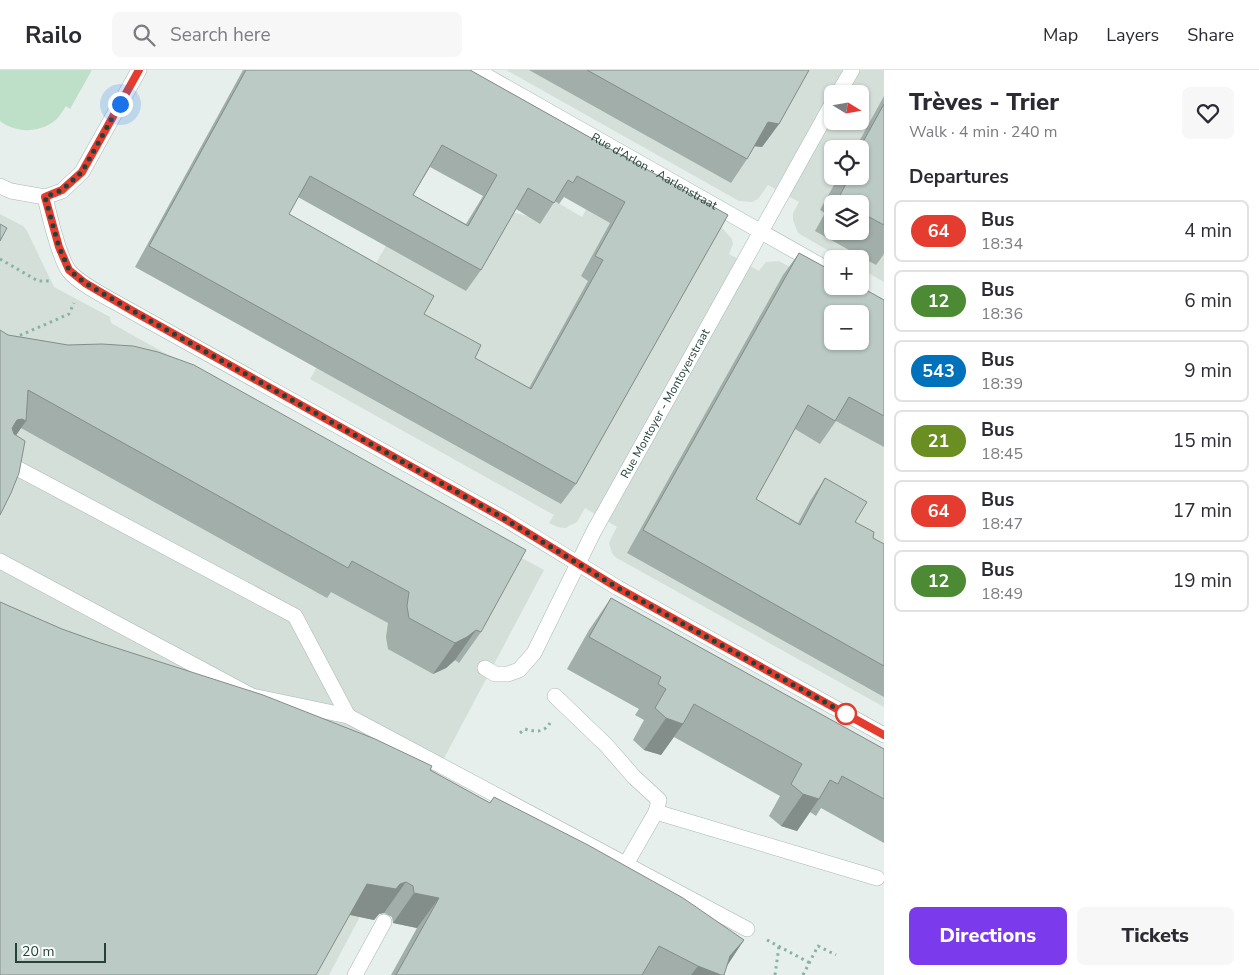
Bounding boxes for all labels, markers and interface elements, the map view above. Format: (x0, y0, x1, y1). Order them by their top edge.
search box (112, 12, 462, 57)
text: Railo (25, 19, 82, 51)
icon: search (130, 21, 158, 49)
text: Search here (170, 22, 271, 48)
text: Map (1043, 23, 1078, 47)
text: Layers (1106, 23, 1159, 47)
text: Share (1187, 23, 1234, 47)
north arrow (824, 85, 869, 130)
map controls (824, 85, 869, 350)
text: Trèves - Trier (909, 86, 1059, 118)
button: heart (1182, 87, 1234, 139)
your location (108, 92, 133, 117)
text: Walk · 4 min · 240 m (909, 121, 1057, 143)
street label: Rue d'Arlon - Aarlenstraat (588, 129, 721, 214)
button: locate (824, 140, 869, 185)
text: Departures (909, 164, 1009, 190)
button: layers (824, 195, 869, 240)
text: Bus (981, 207, 1014, 233)
text: 4 min (1184, 218, 1232, 244)
text: 64 (928, 219, 949, 243)
text: 18:34 (981, 233, 1023, 255)
button: + (824, 250, 869, 295)
text: Bus (981, 277, 1014, 303)
text: 6 min (1184, 288, 1232, 314)
text: 12 (928, 289, 949, 313)
text: 18:36 (981, 303, 1023, 325)
button: − (824, 305, 869, 350)
street label: Rue Montoyer - Montoyerstraat (617, 325, 714, 481)
text: Bus (981, 347, 1014, 373)
text: 9 min (1184, 358, 1232, 384)
text: 543 (922, 359, 955, 383)
text: 18:39 (981, 373, 1023, 395)
text: Bus (981, 417, 1014, 443)
text: 15 min (1173, 428, 1232, 454)
text: 21 (928, 429, 949, 453)
text: 18:45 (981, 443, 1023, 465)
text: Bus (981, 487, 1014, 513)
text: 17 min (1173, 498, 1232, 524)
text: 64 (928, 499, 949, 523)
text: 18:47 (981, 513, 1023, 535)
text: Bus (981, 557, 1014, 583)
text: 19 min (1173, 568, 1232, 594)
text: 12 (928, 569, 949, 593)
text: 18:49 (981, 583, 1023, 605)
unlabelled marker (835, 703, 857, 725)
button: Directions (909, 907, 1067, 965)
button: Tickets (1077, 907, 1234, 965)
scale bar (15, 940, 106, 963)
text: 20 m (22, 942, 54, 961)

